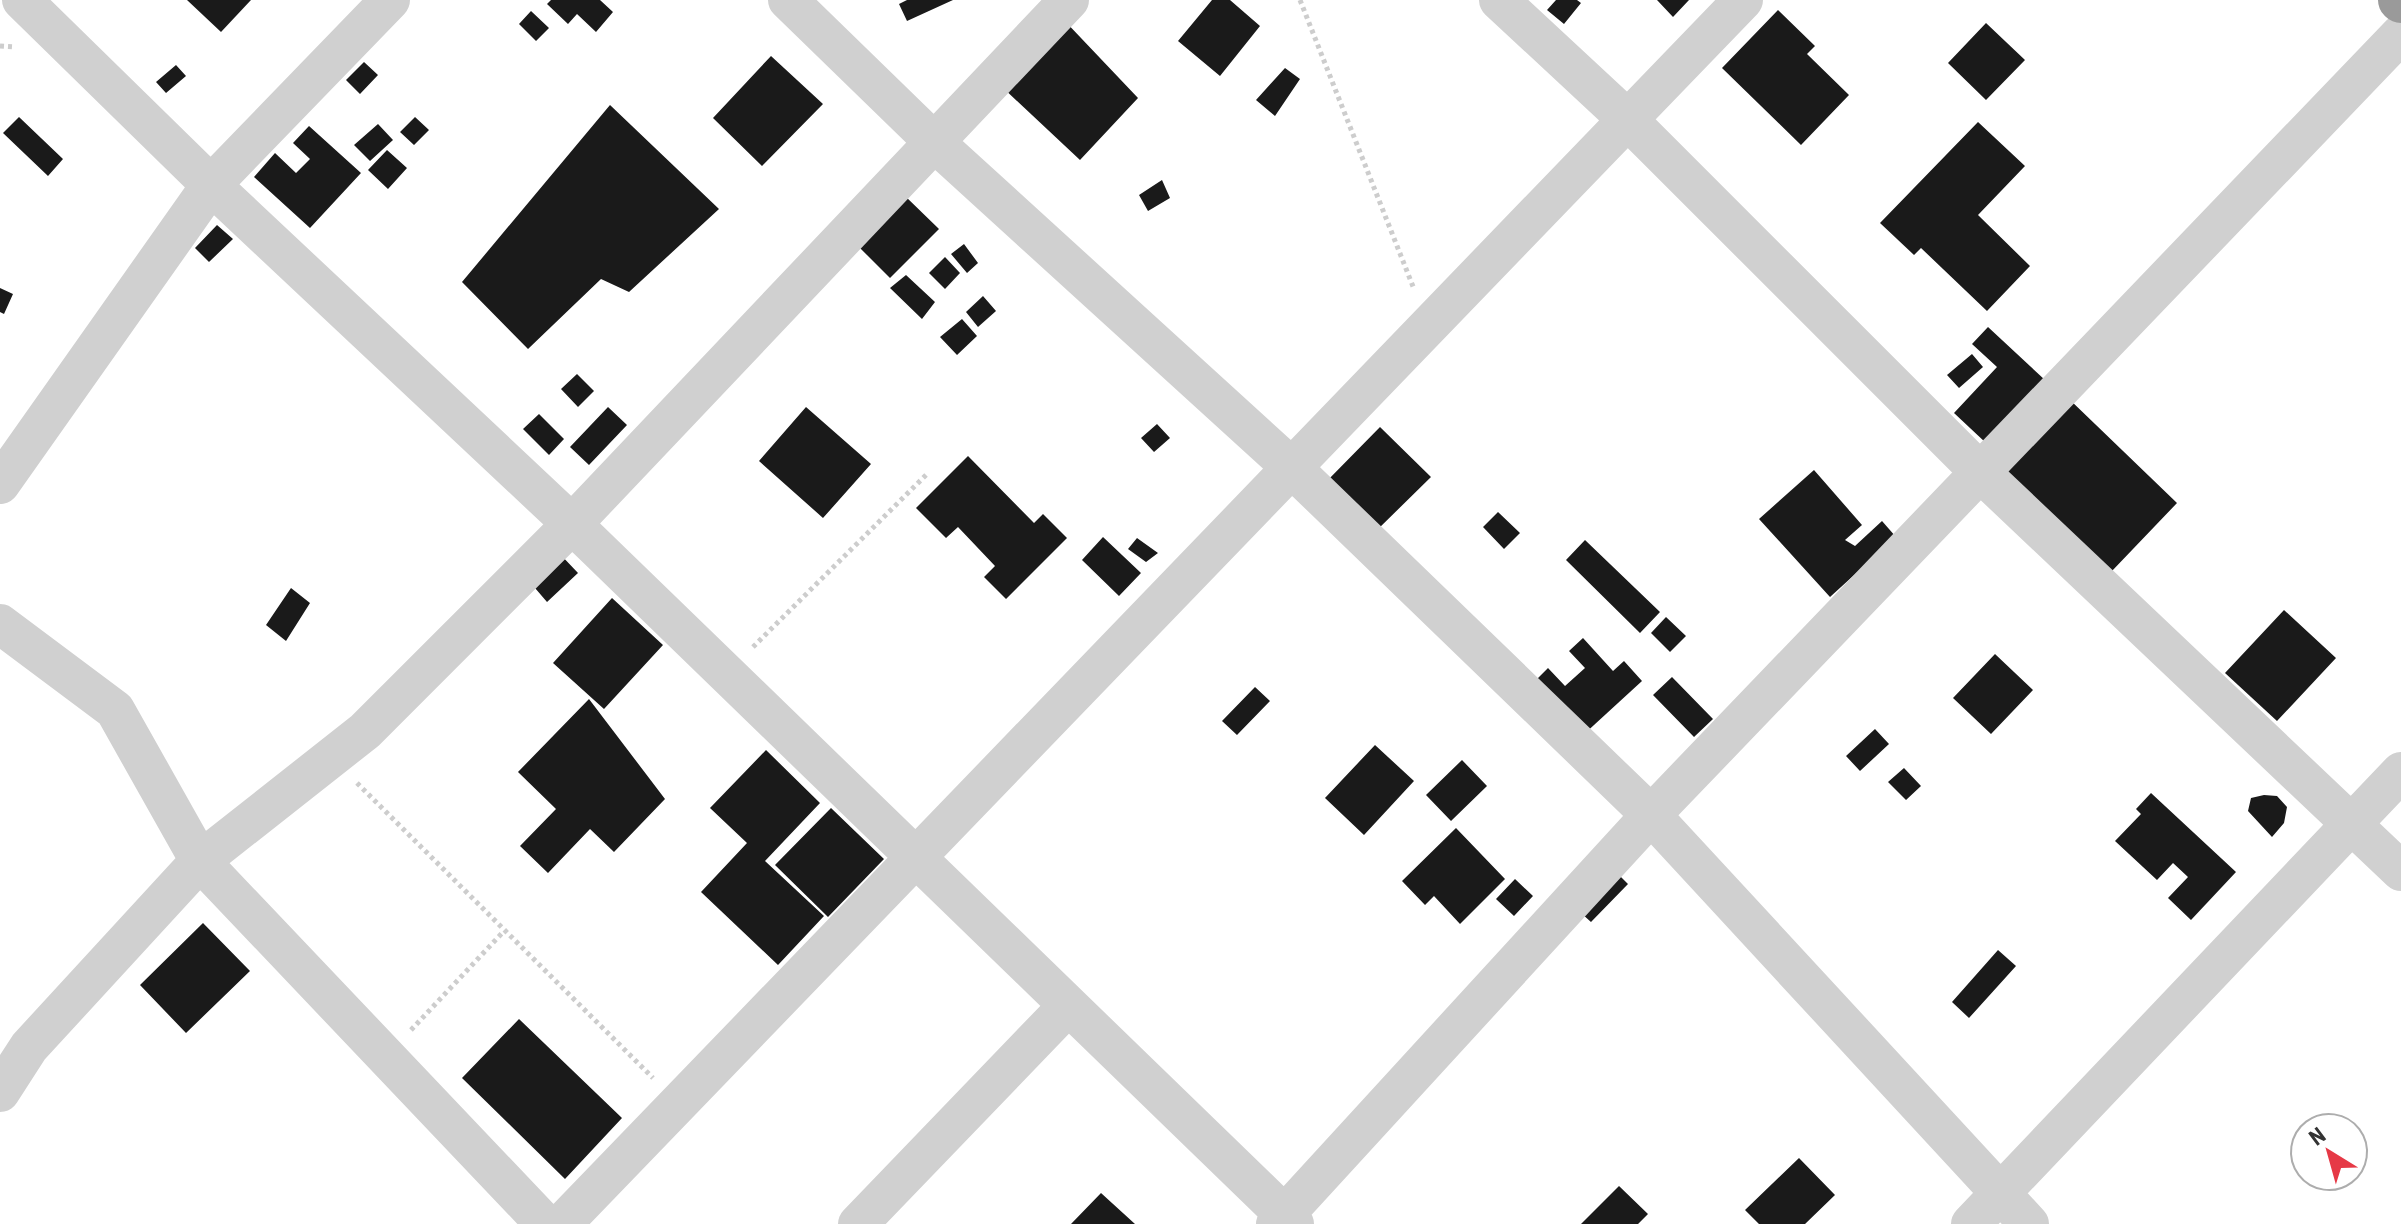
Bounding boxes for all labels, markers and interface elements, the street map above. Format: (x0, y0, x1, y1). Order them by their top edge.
north arrow (2289, 1112, 2369, 1192)
text: N (2304, 1122, 2330, 1150)

